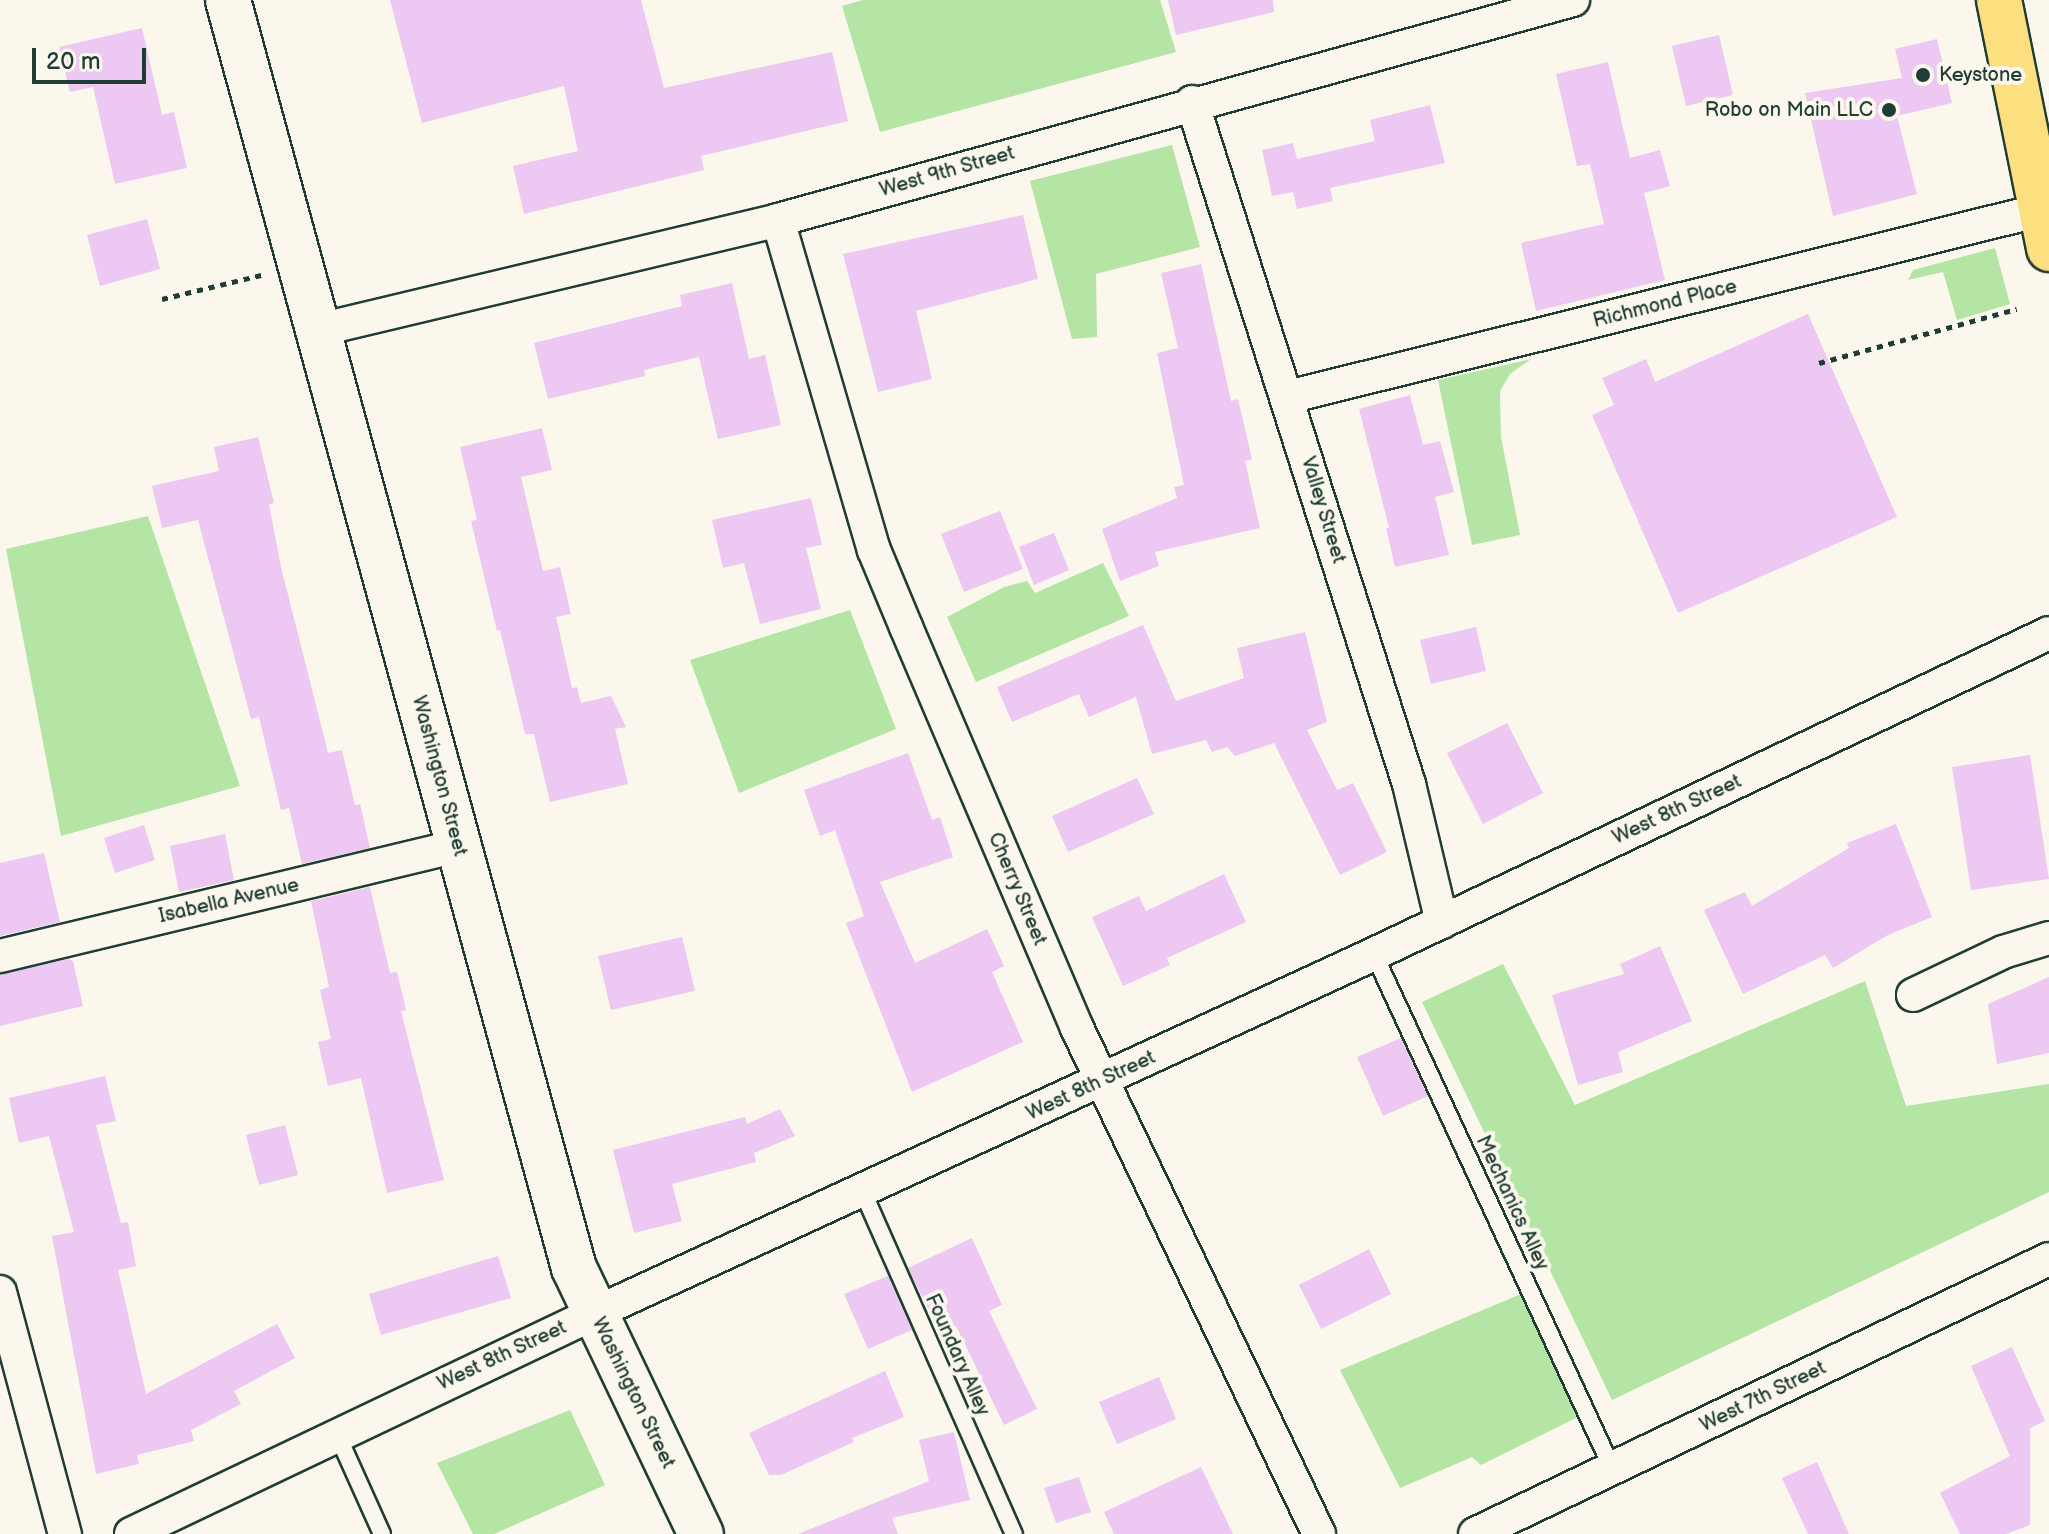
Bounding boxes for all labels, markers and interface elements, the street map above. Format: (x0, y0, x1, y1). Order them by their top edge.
scale bar (36, 32, 150, 82)
text: 20 m (46, 47, 101, 76)
place label: Keystone (1939, 63, 2022, 87)
marker: Keystone (1914, 66, 1932, 84)
place label: Robo on Main LLC (1705, 98, 1873, 122)
marker: Robo on Main LLC (1880, 101, 1898, 119)
street label: West 9th Street (877, 141, 1017, 203)
street label: Richmond Place (1591, 275, 1739, 333)
street label: Valley Street (1295, 453, 1351, 567)
street label: Washington Street (406, 693, 472, 859)
street label: West 8th Street (1609, 770, 1745, 850)
street label: Cherry Street (982, 828, 1052, 950)
street label: Isabella Avenue (157, 873, 301, 929)
street label: West 8th Street (1023, 1046, 1159, 1126)
street label: Mechanics Alley (1470, 1132, 1554, 1274)
street label: Foundary Alley (919, 1290, 995, 1420)
street label: Washington Street (586, 1313, 680, 1473)
street label: West 8th Street (434, 1316, 570, 1396)
street label: West 7th Street (1696, 1356, 1830, 1438)

